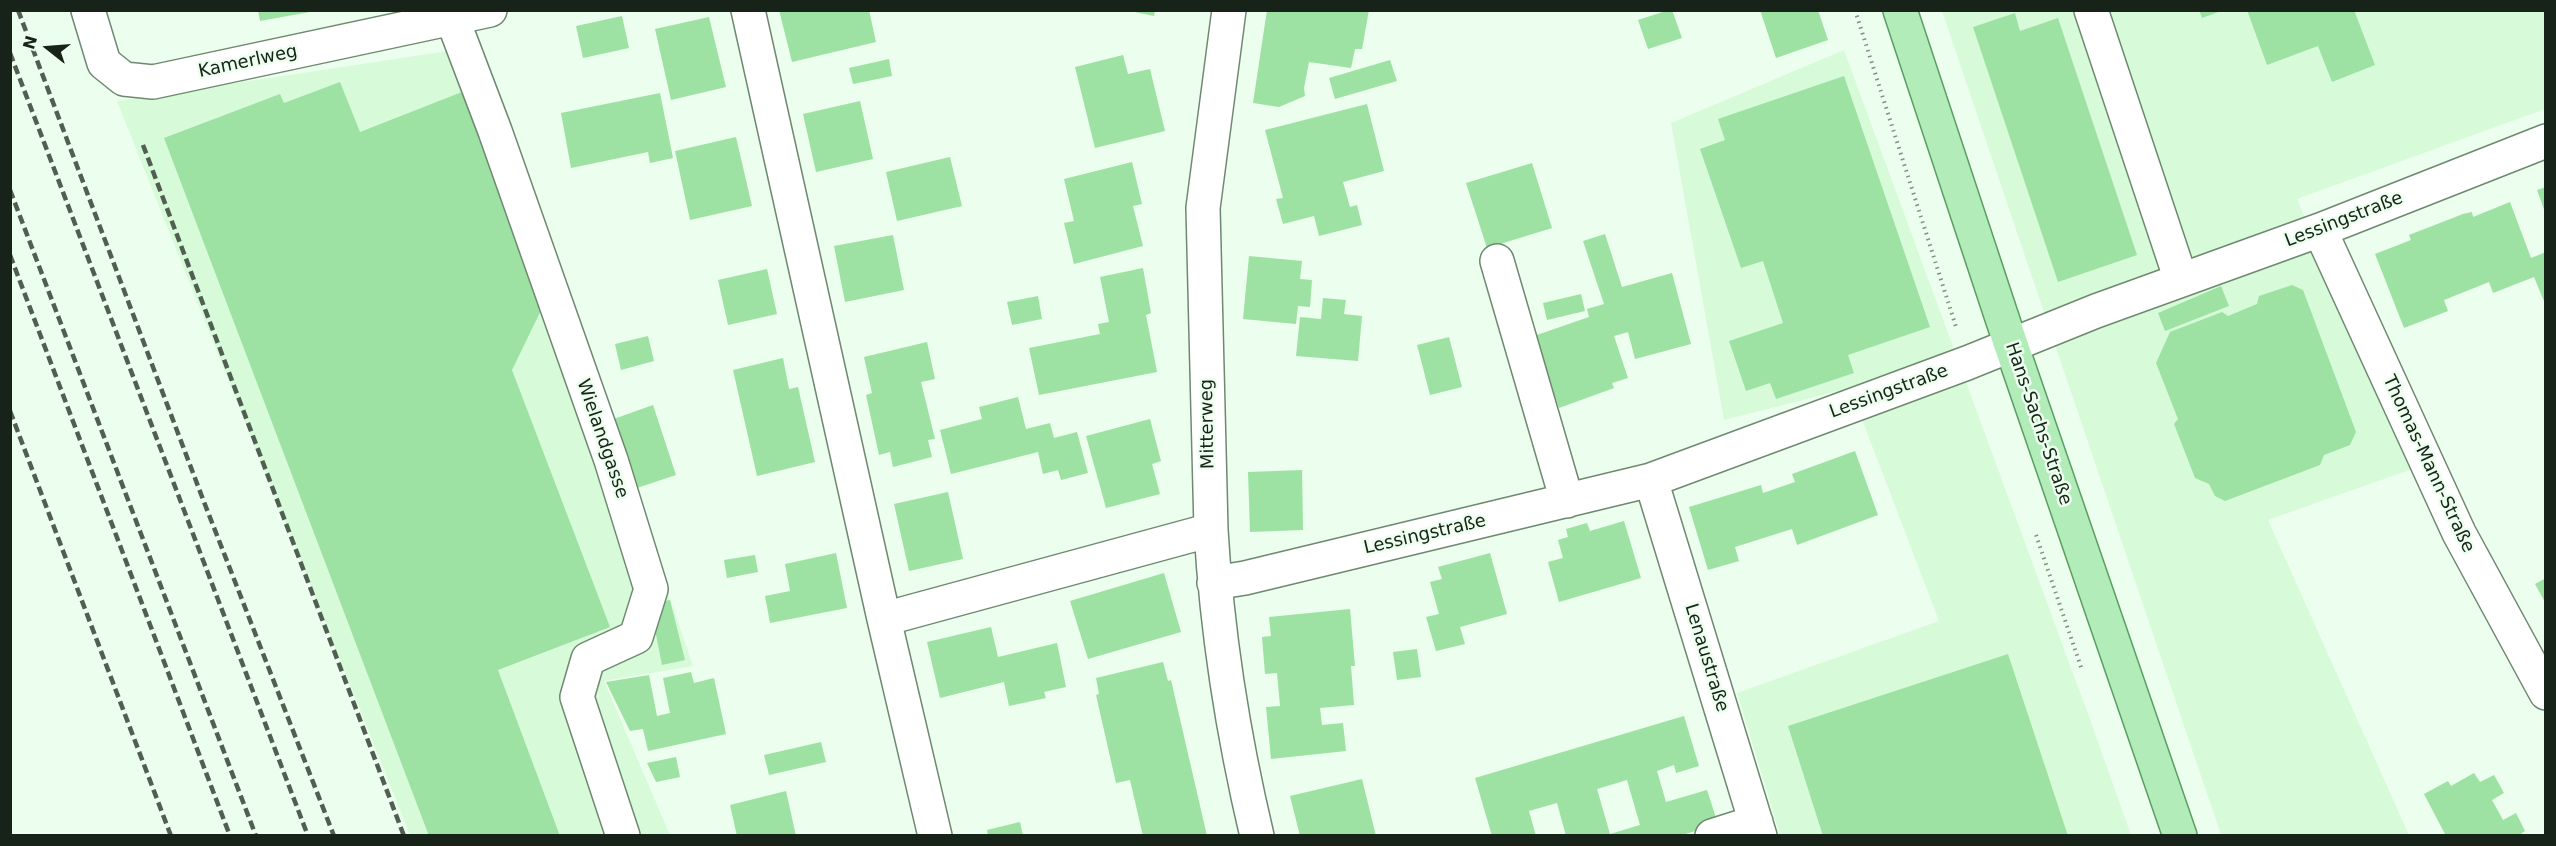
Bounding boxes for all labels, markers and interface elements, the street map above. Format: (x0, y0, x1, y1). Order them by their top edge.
north arrow (18, 18, 78, 78)
text: N (19, 33, 41, 52)
street label: Kamerlweg (196, 41, 300, 83)
street label: Lessingstraße (2282, 188, 2406, 252)
street label: Hans-Sachs-Straße (2000, 340, 2076, 508)
street label: Lessingstraße (1827, 361, 1951, 423)
street label: Thomas-Mann-Straße (2377, 372, 2479, 556)
street label: Wielandgasse (572, 377, 632, 501)
street label: Mitterweg (1196, 379, 1220, 469)
street label: Lessingstraße (1362, 510, 1488, 560)
street label: Lenaustraße (1679, 601, 1733, 715)

